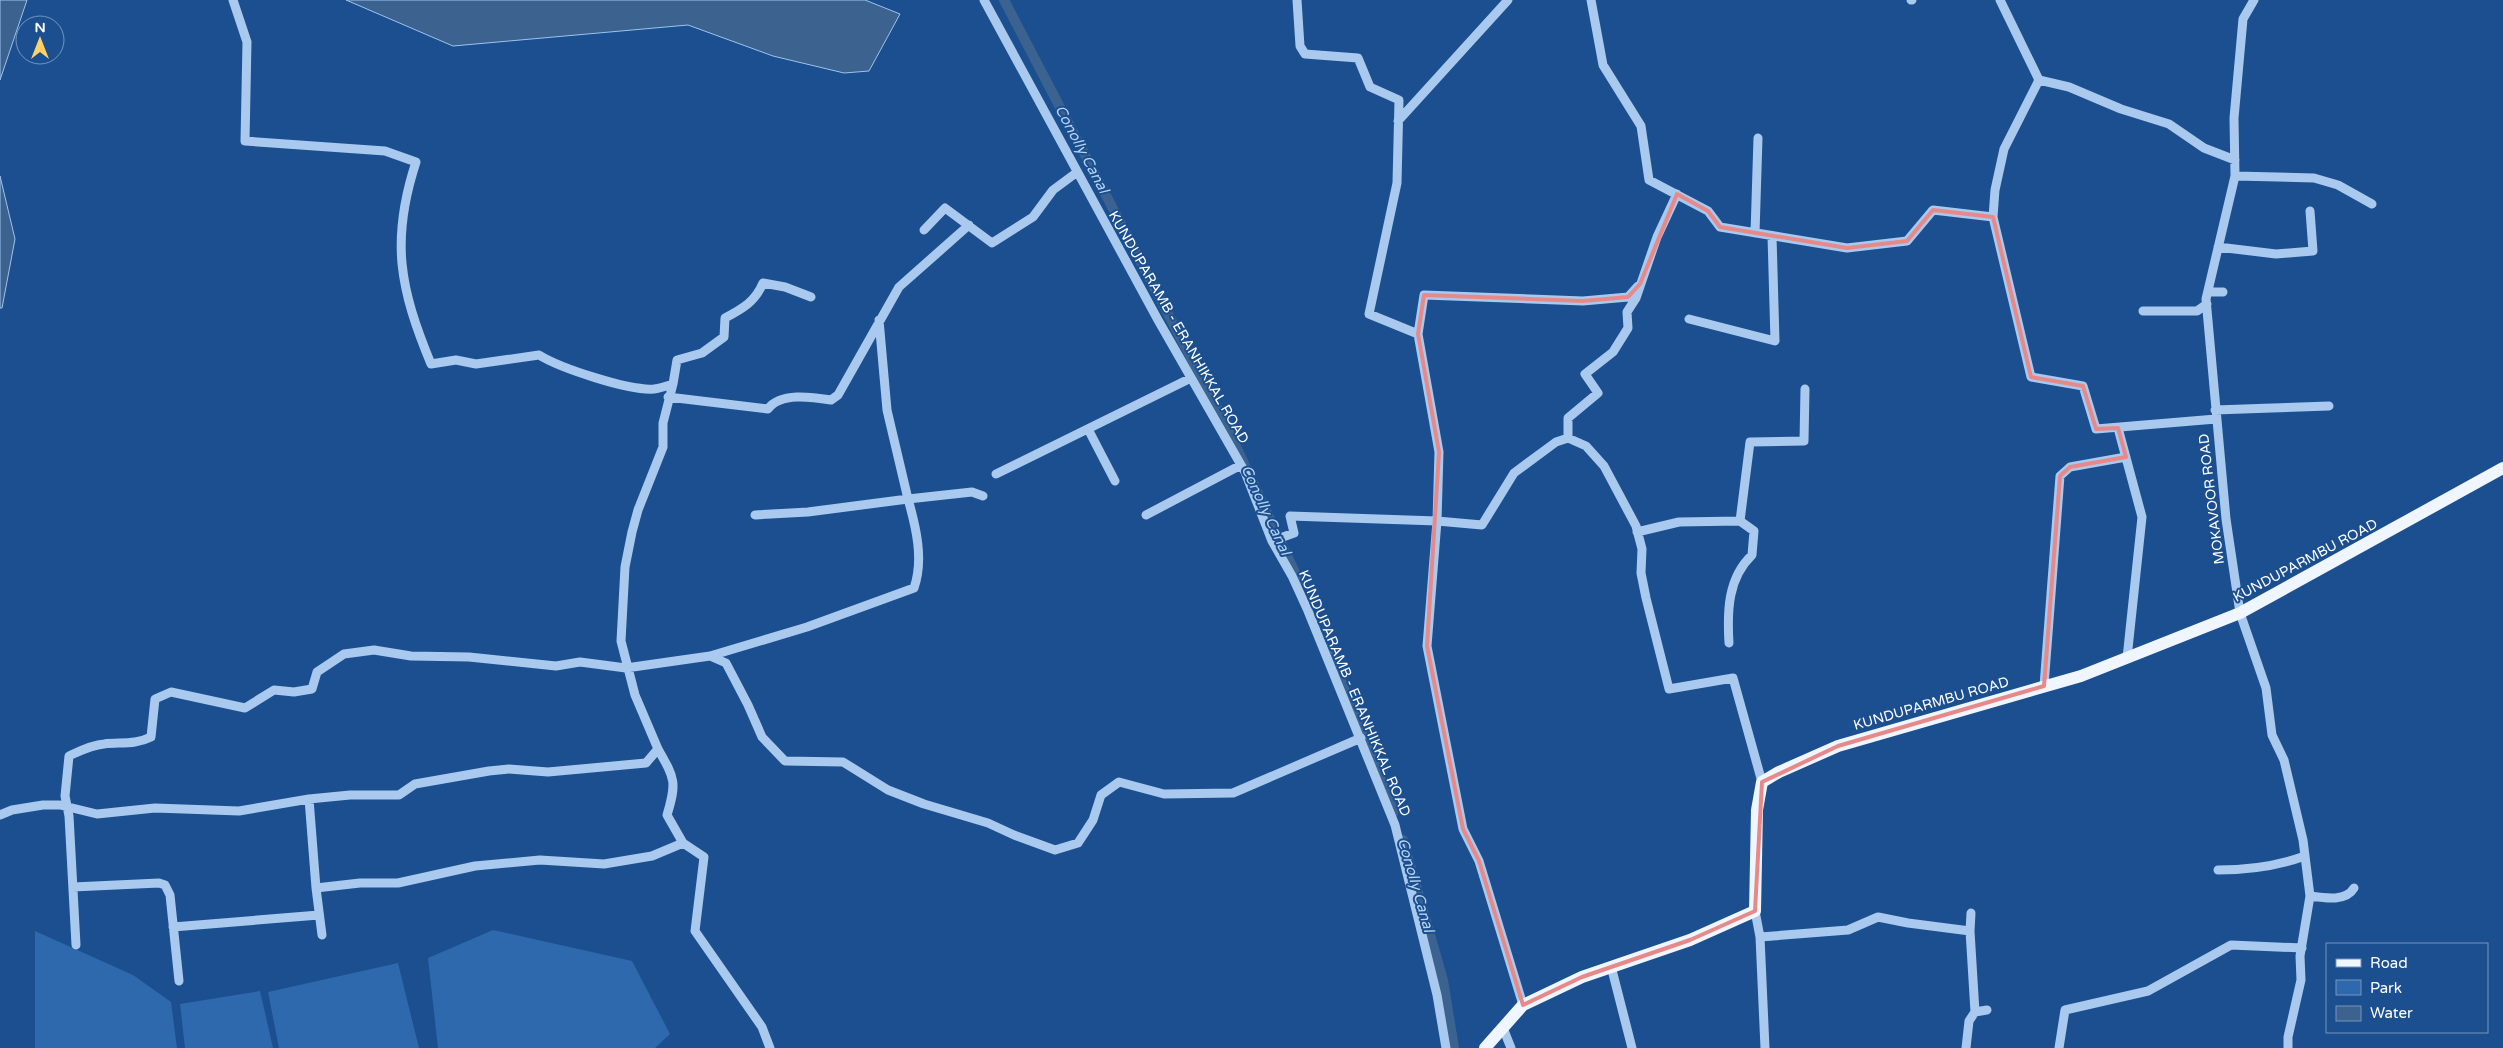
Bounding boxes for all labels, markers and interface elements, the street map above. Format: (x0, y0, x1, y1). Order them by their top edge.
north arrow (15, 15, 65, 65)
text: N (34, 19, 46, 36)
water label: Conolly Canal (1051, 102, 1114, 198)
street label: KUNDUPARAMB - ERANHIKKAL ROAD (1105, 208, 1252, 447)
street label: MOKAVOOR ROAD (2195, 432, 2228, 565)
water label: Conolly Canal (1237, 462, 1296, 560)
street label: KUNDUPARMBU ROAD (2230, 515, 2380, 606)
street label: KUNDUPARAMB - ERANHIKKAL ROAD (1295, 567, 1414, 819)
street label: KUNDUPARMBU ROAD (1851, 673, 2011, 734)
water label: Conolly Canal (1394, 836, 1439, 936)
legend (2326, 943, 2488, 1033)
text: Road (2370, 954, 2408, 972)
text: Park (2370, 979, 2402, 997)
text: Water (2370, 1004, 2413, 1022)

